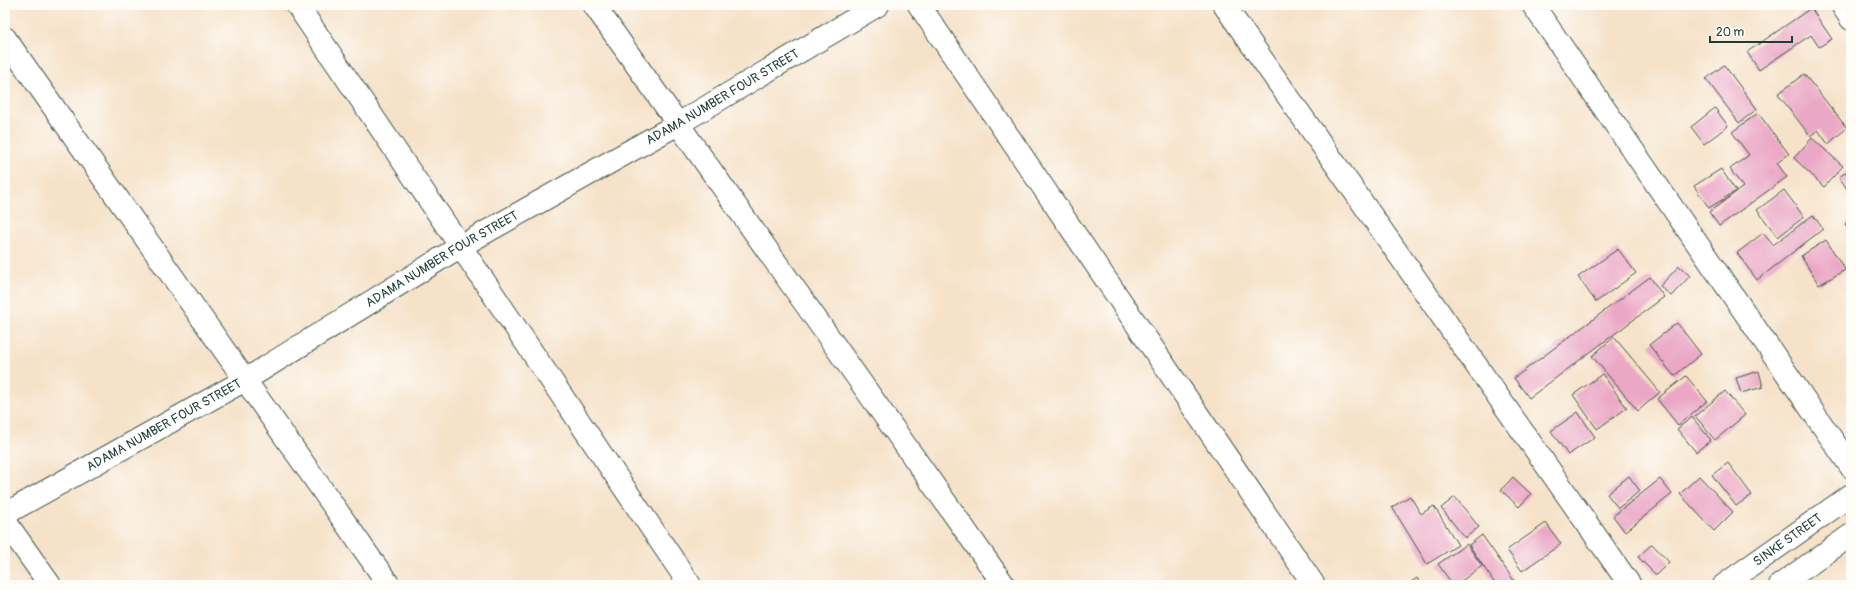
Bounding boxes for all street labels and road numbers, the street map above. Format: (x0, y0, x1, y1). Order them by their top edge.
street label: ADAMA NUMBER FOUR STREET (643, 46, 802, 148)
street label: ADAMA NUMBER FOUR STREET (363, 207, 521, 311)
street label: ADAMA NUMBER FOUR STREET (84, 376, 244, 475)
street label: SINKE STREET (1750, 510, 1825, 570)

